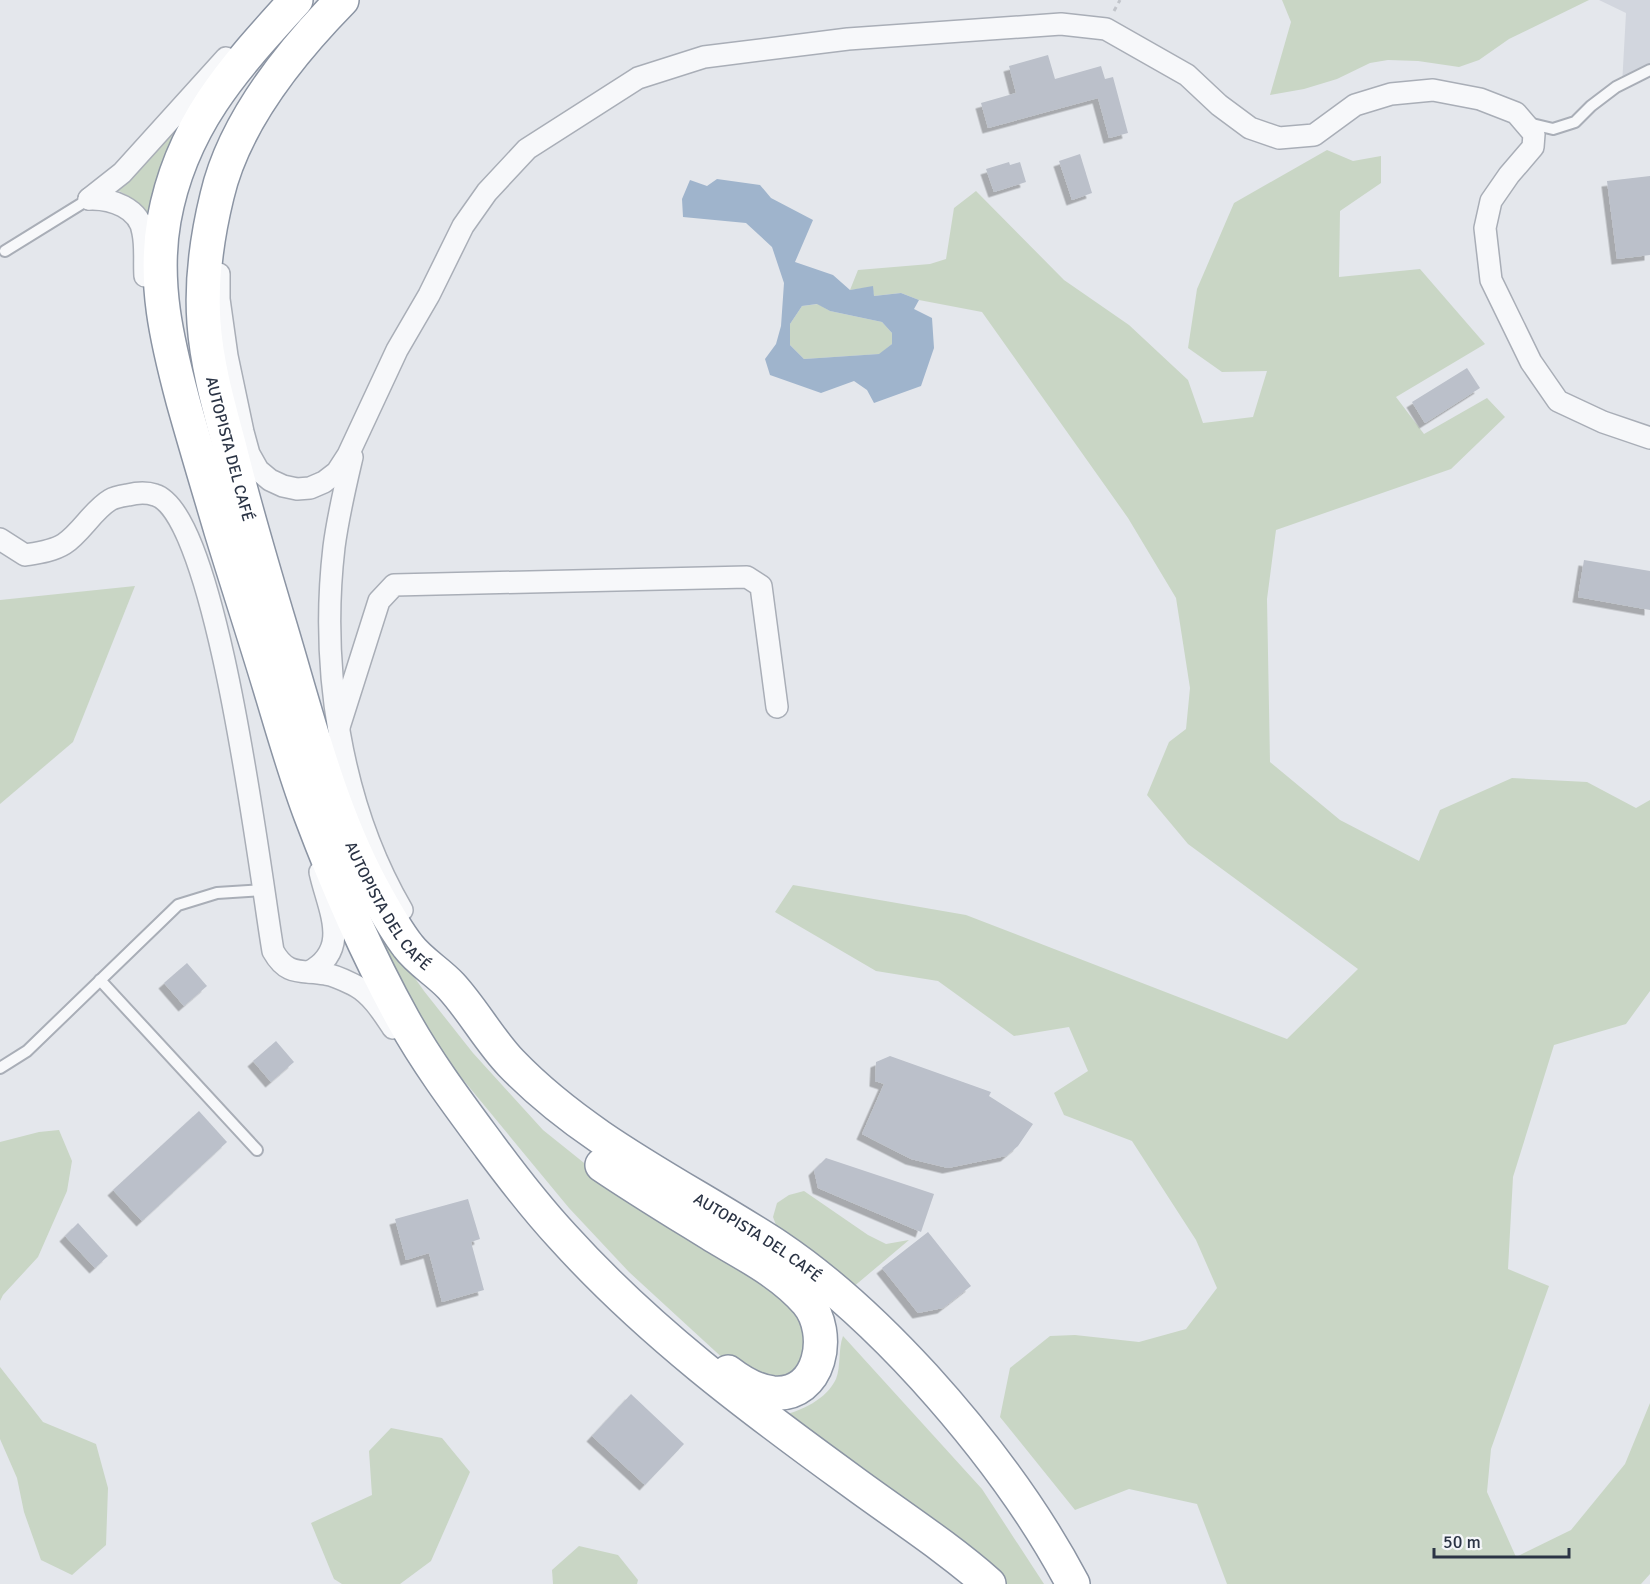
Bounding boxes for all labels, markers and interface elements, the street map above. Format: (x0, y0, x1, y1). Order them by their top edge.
street label: AUTOPISTA DEL CAFÉ (201, 375, 258, 524)
street label: AUTOPISTA DEL CAFÉ (340, 839, 435, 975)
street label: AUTOPISTA DEL CAFÉ (690, 1189, 826, 1286)
scale bar (1434, 1521, 1569, 1559)
text: 50 m (1443, 1531, 1481, 1553)

